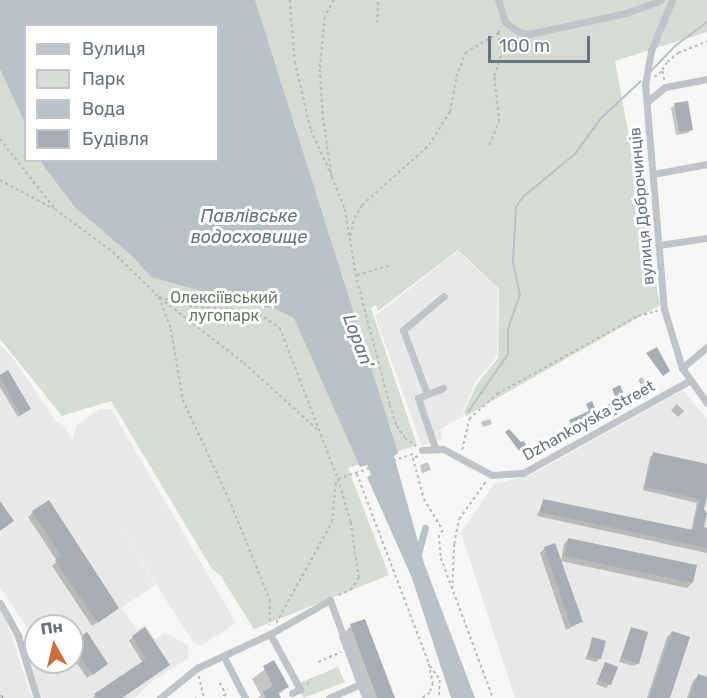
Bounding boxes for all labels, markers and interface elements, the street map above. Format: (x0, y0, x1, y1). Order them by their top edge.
legend (24, 24, 219, 162)
scale bar (491, 24, 593, 62)
text: 100 m (499, 35, 550, 57)
text: Вулиця (82, 38, 146, 60)
text: Парк (82, 68, 125, 90)
text: Вода (82, 98, 125, 120)
street label: вулиця Доброчинців (626, 126, 658, 286)
text: Будівля (82, 128, 149, 150)
water label: Павлівське водосховище (191, 206, 307, 248)
park label: Олексіївський лугопарк (170, 288, 278, 326)
water label: Lopan' (338, 311, 378, 371)
street label: Dzhankoyska Street (520, 377, 658, 465)
north arrow (24, 614, 84, 674)
text: Пн (39, 617, 64, 639)

